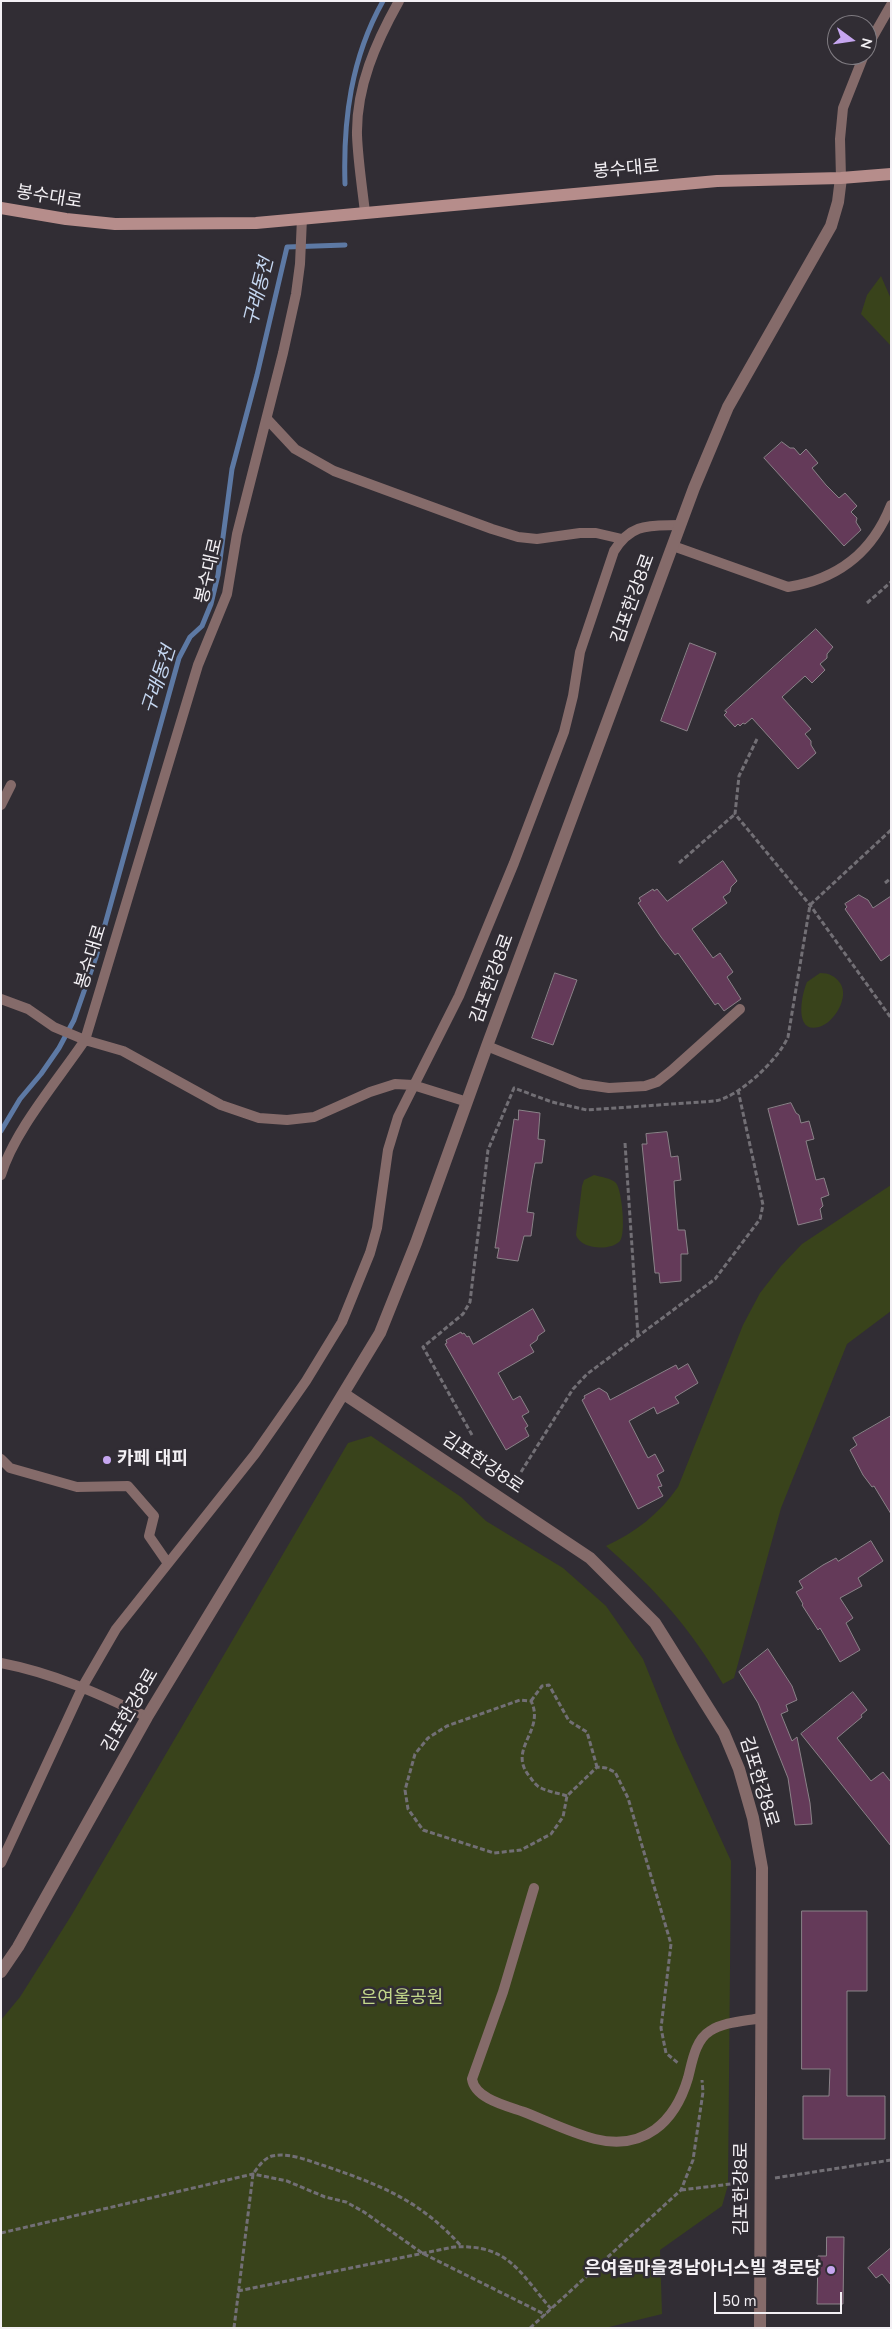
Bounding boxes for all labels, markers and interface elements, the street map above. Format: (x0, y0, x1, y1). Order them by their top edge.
north arrow (827, 15, 877, 65)
text: N (856, 36, 877, 51)
street label: 봉수대로 (592, 156, 660, 184)
street label: 봉수대로 (15, 182, 83, 214)
water label: 구래동천 (240, 255, 280, 329)
street label: 봉수대로 (192, 536, 228, 606)
street label: 김포한강8로 (608, 551, 660, 647)
water label: 구래동천 (138, 643, 182, 717)
street label: 봉수대로 (72, 922, 112, 992)
street label: 김포한강8로 (467, 931, 519, 1027)
street label: 김포한강8로 (437, 1429, 527, 1499)
place label: 카페 대피 (117, 1449, 188, 1471)
marker: 카페 대피 (101, 1454, 113, 1466)
street label: 김포한강8로 (98, 1665, 164, 1757)
street label: 김포한강8로 (734, 1734, 782, 1830)
park label: 은여울공원 (361, 1988, 443, 2010)
street label: 김포한강8로 (732, 2142, 754, 2236)
place label: 은여울마을경남아너스빌 경로당 (584, 2259, 821, 2281)
marker: 은여울마을경남아너스빌 경로당 (825, 2264, 837, 2276)
scale bar (717, 2282, 844, 2314)
text: 50 m (722, 2291, 757, 2311)

